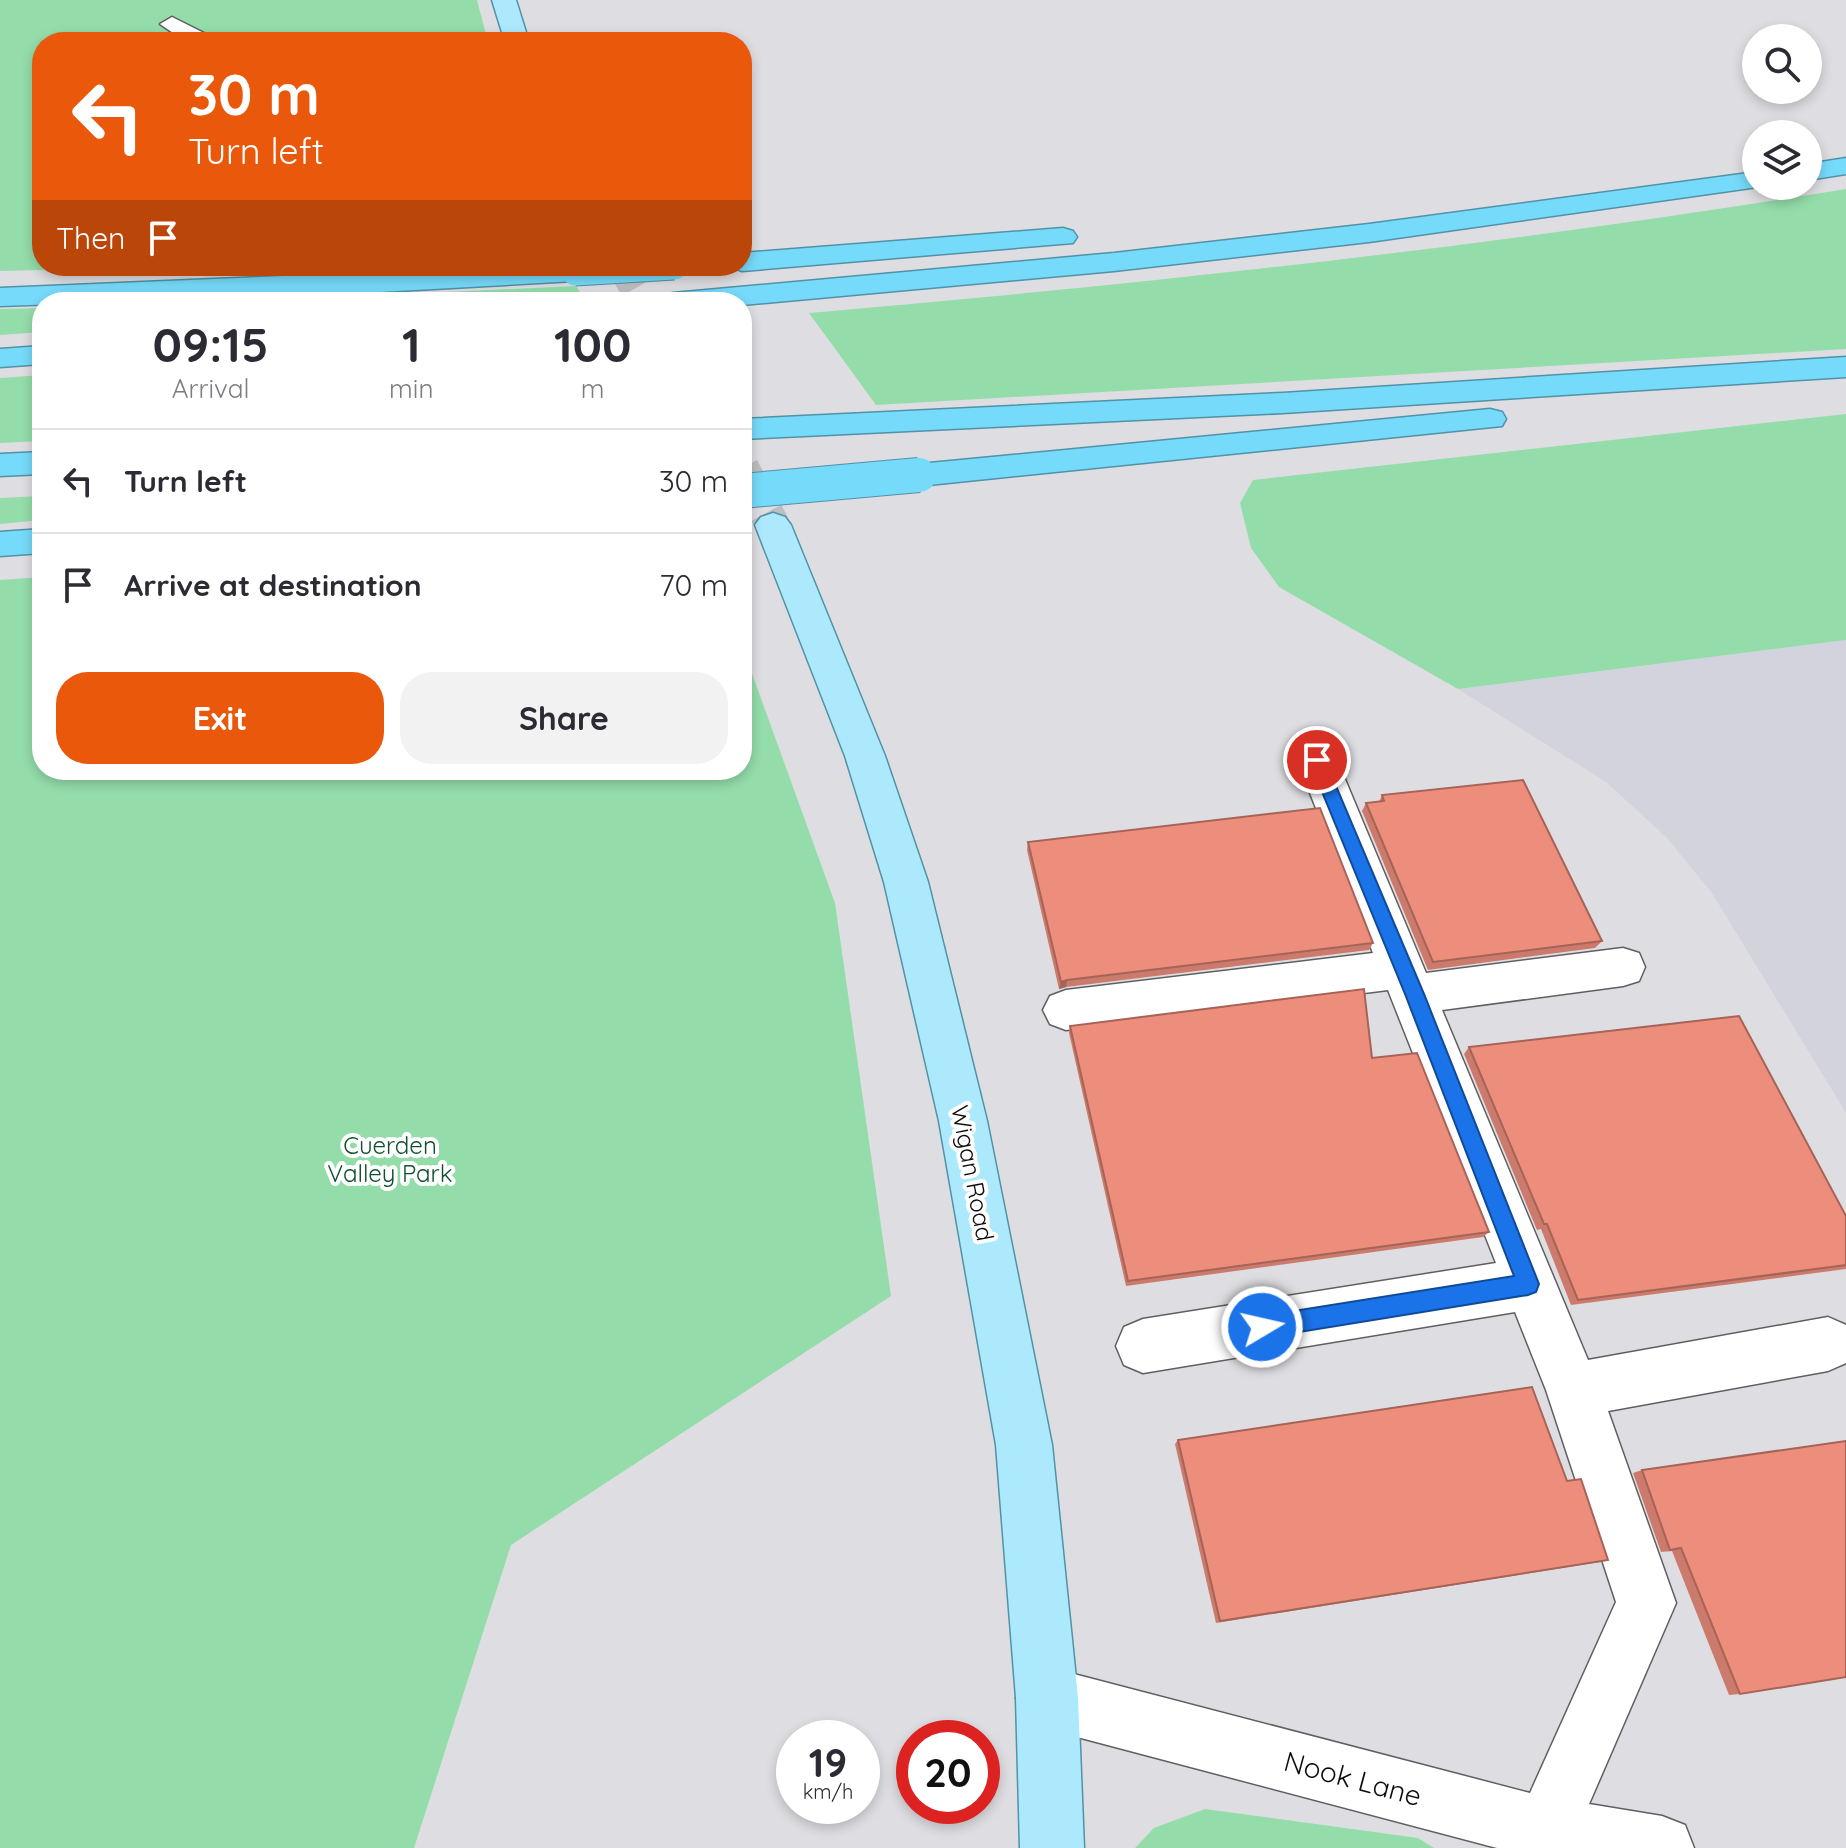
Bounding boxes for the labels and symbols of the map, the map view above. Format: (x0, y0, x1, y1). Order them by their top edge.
pin (1283, 726, 1351, 794)
street label: Wigan Road (945, 1103, 1001, 1243)
park label: Cuerden Valley Park (327, 1130, 453, 1188)
position arrow (1220, 1285, 1304, 1369)
speed limit sign: 20 (896, 1720, 1000, 1824)
street label: Nook Lane (1281, 1743, 1425, 1813)

